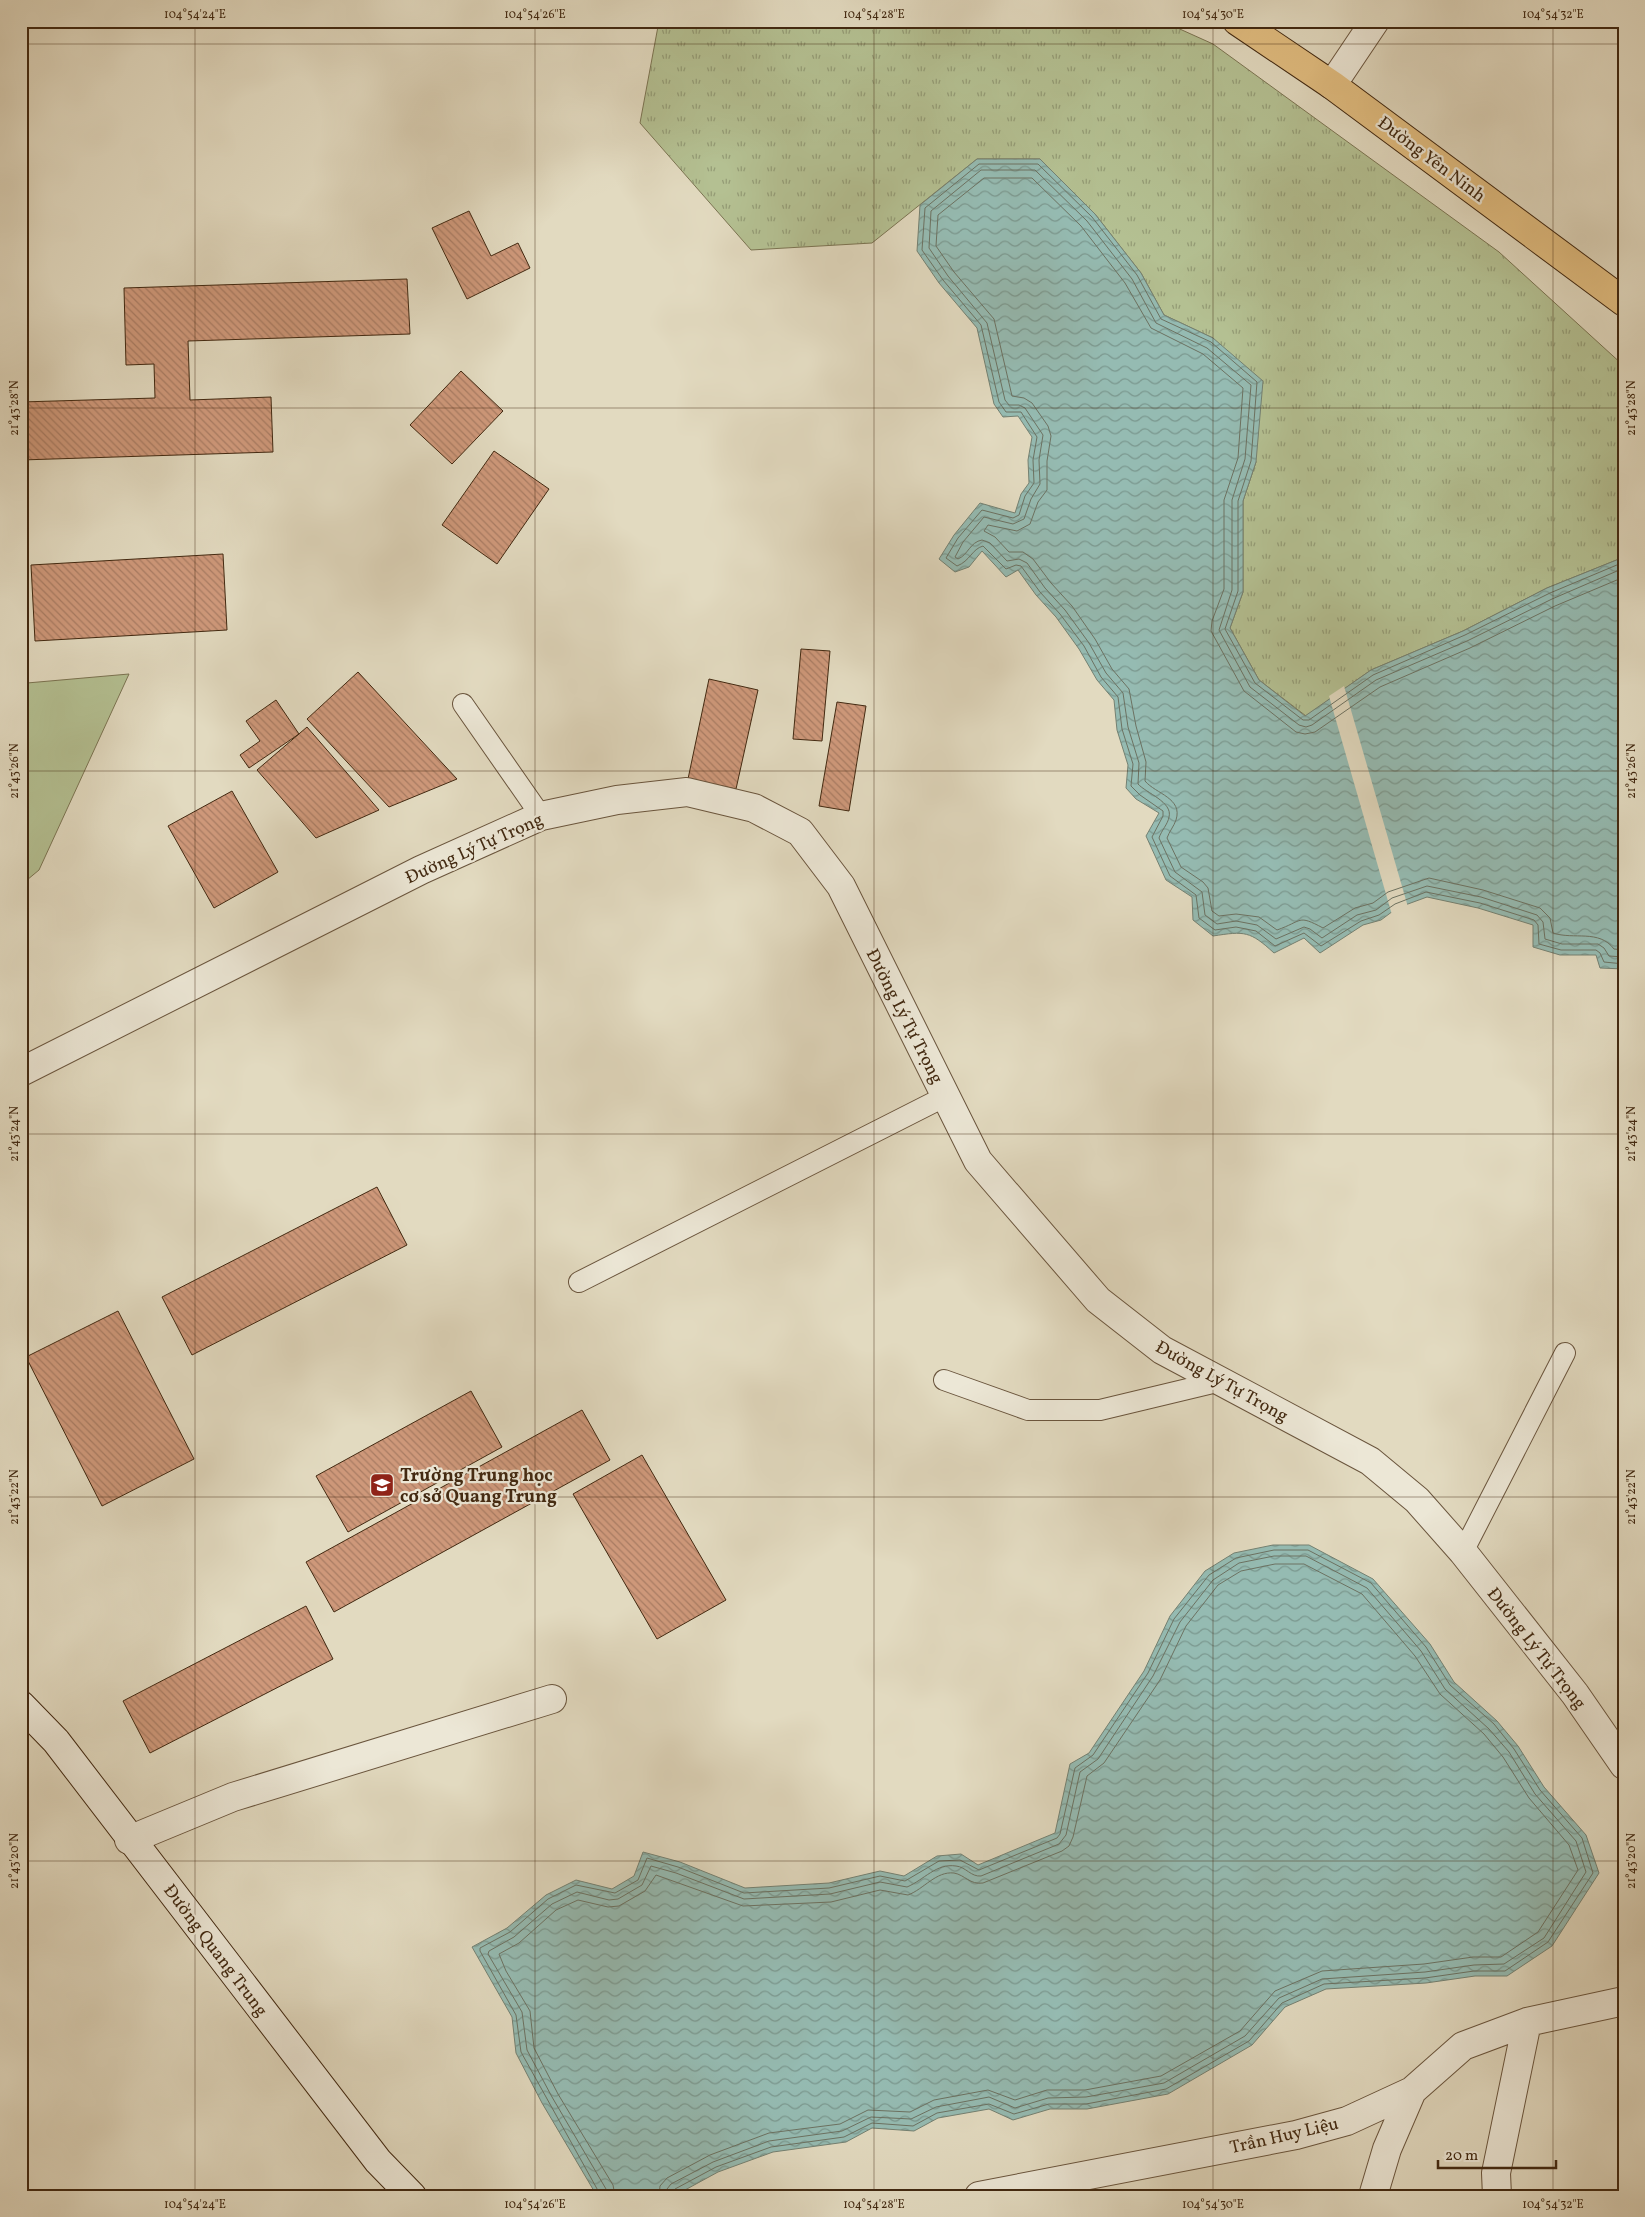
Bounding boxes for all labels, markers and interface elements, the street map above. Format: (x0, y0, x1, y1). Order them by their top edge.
text: 104°54'24"E (164, 7, 226, 23)
text: 104°54'26"E (504, 7, 566, 23)
text: 104°54'28"E (843, 7, 905, 23)
text: 104°54'30"E (1182, 7, 1244, 23)
text: 104°54'32"E (1522, 7, 1584, 23)
street label: Đường Yên Ninh (1372, 111, 1491, 209)
text: 21°43'28"N (7, 380, 23, 436)
text: 21°43'28"N (1624, 380, 1640, 436)
text: 21°43'26"N (7, 743, 23, 799)
text: 21°43'26"N (1624, 743, 1640, 799)
street label: Đường Lý Tự Trọng (402, 808, 548, 891)
street label: Đường Lý Tự Trọng (859, 945, 949, 1088)
text: 21°43'24"N (7, 1106, 23, 1162)
text: 21°43'24"N (1624, 1106, 1640, 1162)
street label: Đường Lý Tự Trọng (1150, 1335, 1292, 1429)
place label: Trường Trung học cơ sở Quang Trung (400, 1464, 557, 1510)
text: 21°43'22"N (7, 1469, 23, 1525)
text: 21°43'22"N (1624, 1469, 1640, 1525)
school or university icon: Trường Trung học cơ sở Quang Trung (369, 1472, 395, 1498)
street label: Đường Lý Tự Trọng (1480, 1583, 1591, 1715)
text: 21°43'20"N (7, 1833, 23, 1889)
text: 21°43'20"N (1624, 1833, 1640, 1889)
street label: Đường Quang Trung (157, 1879, 273, 2022)
street label: Trần Huy Liệu (1228, 2112, 1341, 2161)
scale bar (1438, 2137, 1555, 2169)
text: 20 m (1445, 2146, 1478, 2167)
text: 104°54'24"E (164, 2197, 226, 2213)
text: 104°54'26"E (504, 2197, 566, 2213)
text: 104°54'28"E (843, 2197, 905, 2213)
text: 104°54'30"E (1182, 2197, 1244, 2213)
text: 104°54'32"E (1522, 2197, 1584, 2213)

